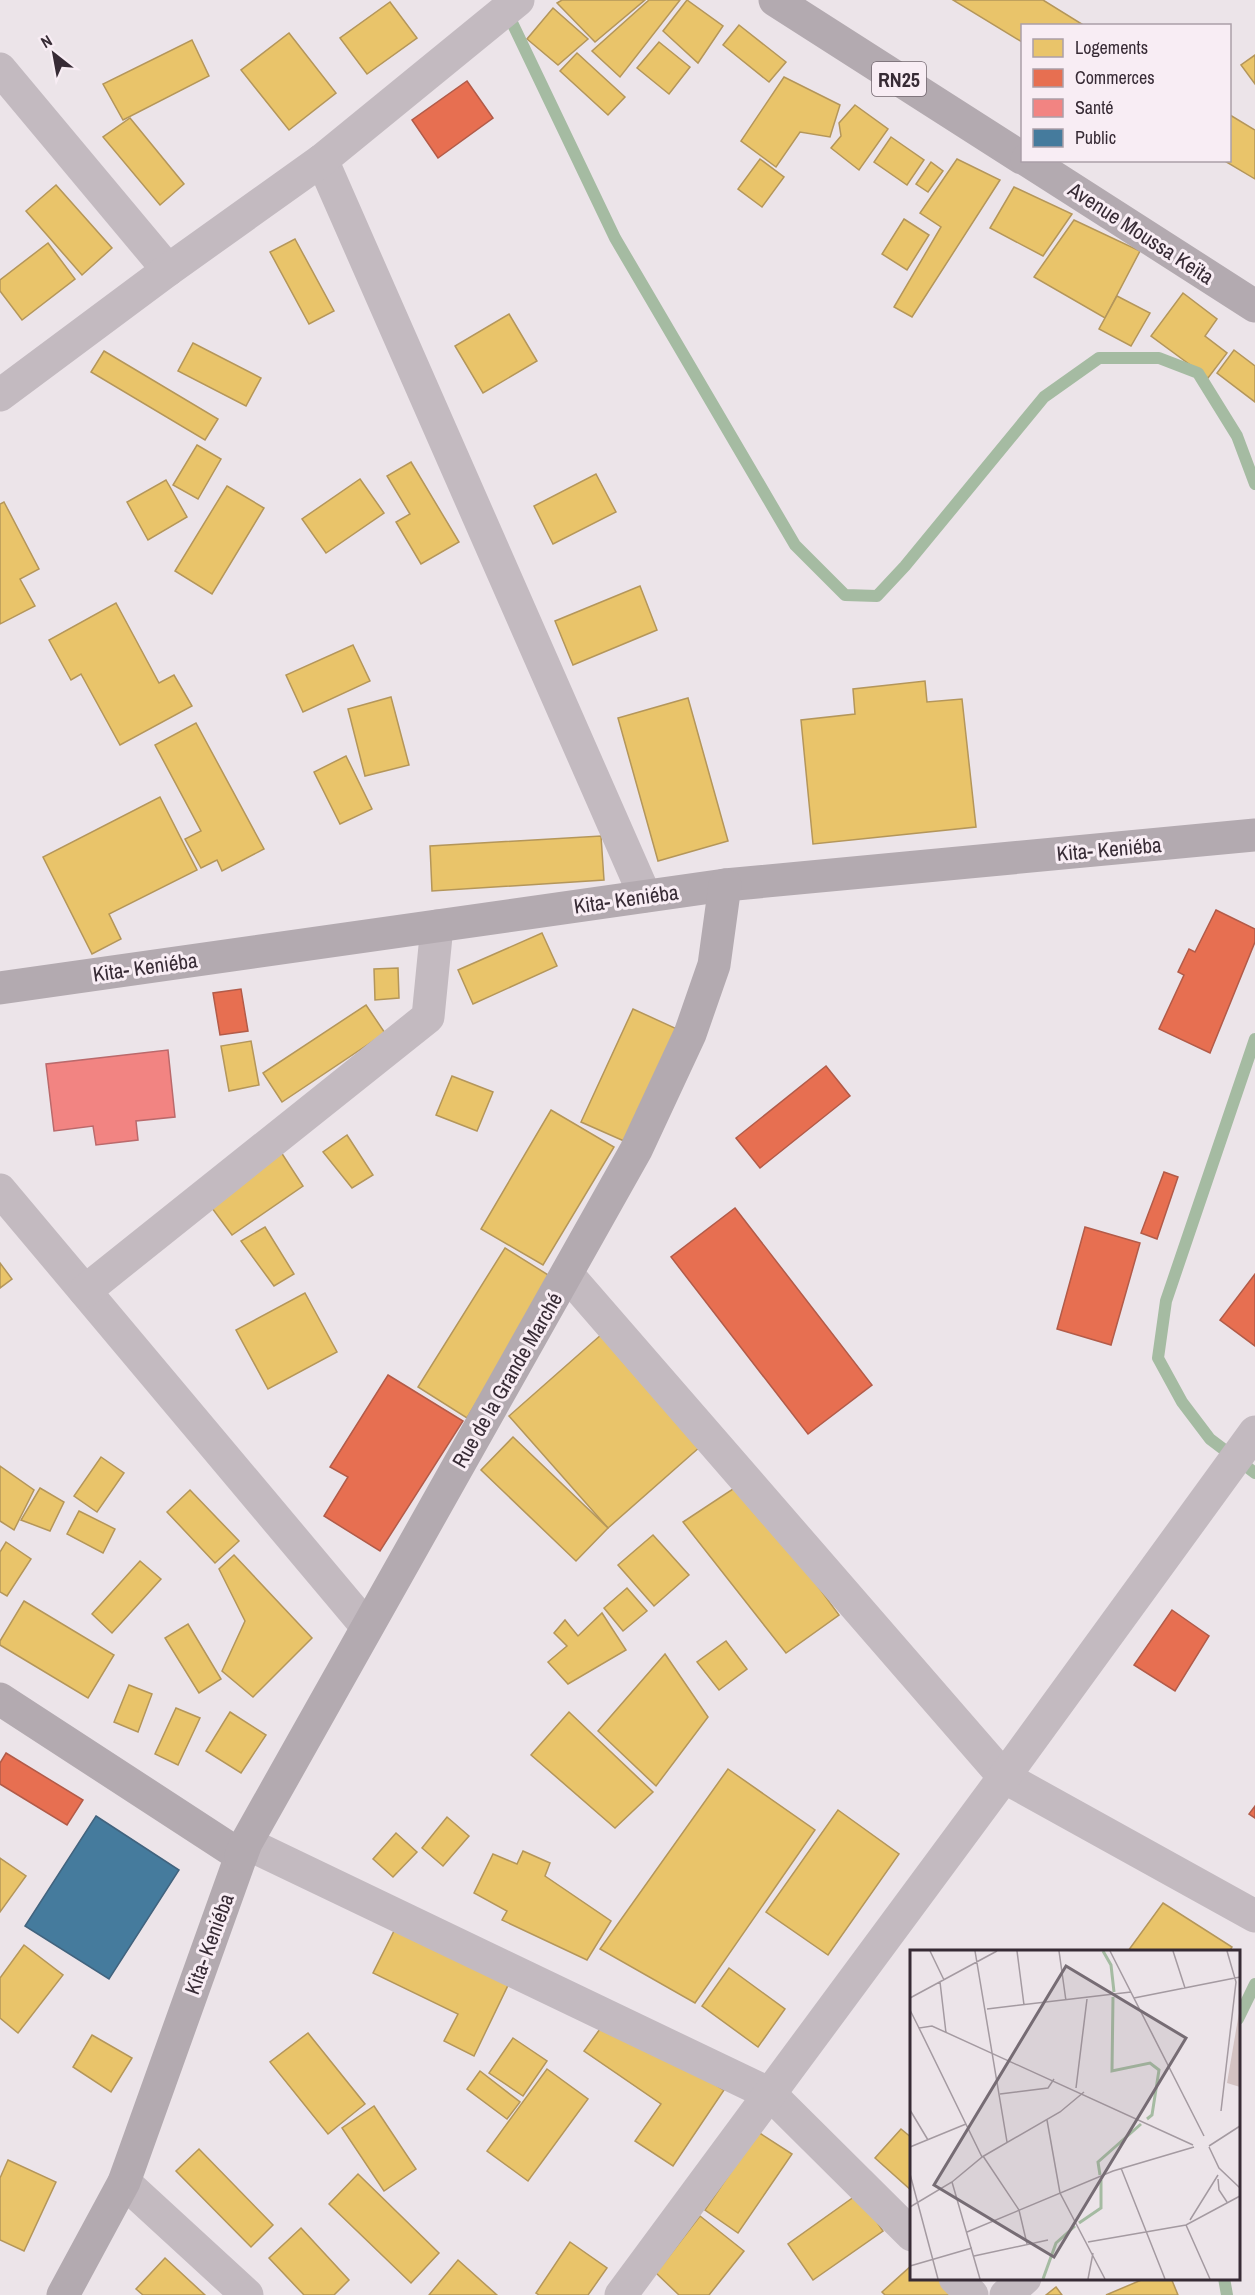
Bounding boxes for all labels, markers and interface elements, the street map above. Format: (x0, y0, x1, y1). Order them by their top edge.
north arrow (24, 24, 84, 84)
legend (1021, 24, 1231, 162)
text: N (37, 29, 56, 53)
text: Logements (1075, 35, 1148, 60)
road number: RN25 (872, 62, 926, 96)
text: Commerces (1075, 65, 1155, 90)
text: Santé (1075, 95, 1114, 120)
text: Public (1075, 125, 1116, 150)
street label: Avenue Moussa Keïta (1062, 174, 1220, 291)
street label: Kita- Keniéba (1055, 830, 1163, 868)
street label: Kita- Keniéba (572, 877, 681, 921)
street label: Kita- Keniéba (91, 945, 200, 989)
street label: Rue de la Grande Marché (445, 1287, 569, 1473)
street label: Kita- Keniéba (177, 1889, 241, 1998)
inset map (910, 1950, 1240, 2280)

